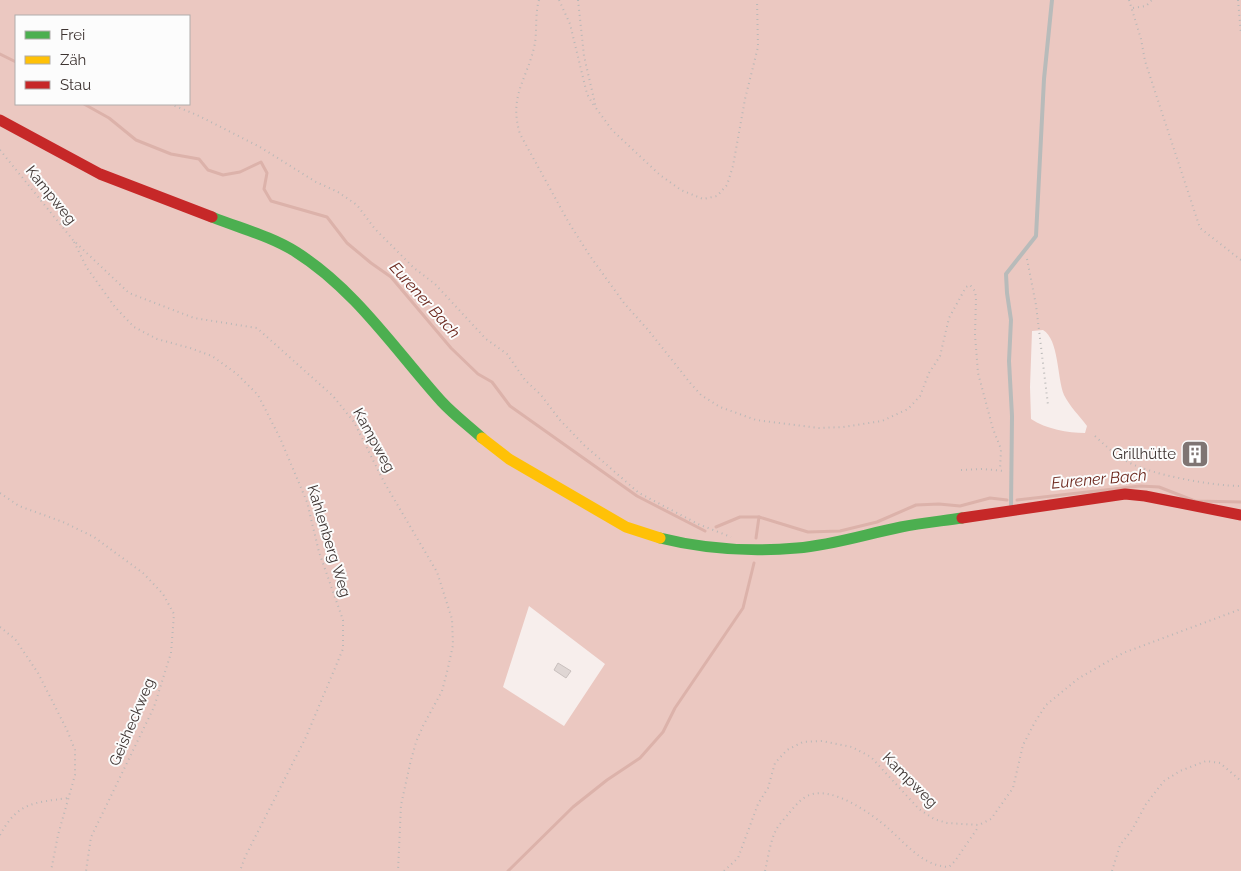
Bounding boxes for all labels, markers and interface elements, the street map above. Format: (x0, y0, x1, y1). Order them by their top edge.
legend (15, 15, 190, 105)
text: Frei (60, 26, 85, 44)
text: Zäh (60, 51, 86, 69)
text: Stau (60, 76, 91, 94)
street label: Kampweg (22, 162, 80, 228)
water label: Eurener Bach (386, 258, 464, 342)
street label: Kampweg (349, 405, 399, 475)
building icon: Grillhütte (1180, 439, 1210, 469)
place label: Grillhütte (1112, 445, 1176, 463)
water label: Eurener Bach (1050, 465, 1148, 493)
street label: Kahlenberg Weg (303, 483, 355, 599)
street label: Geisheckweg (105, 675, 159, 769)
street label: Kampweg (879, 749, 941, 811)

